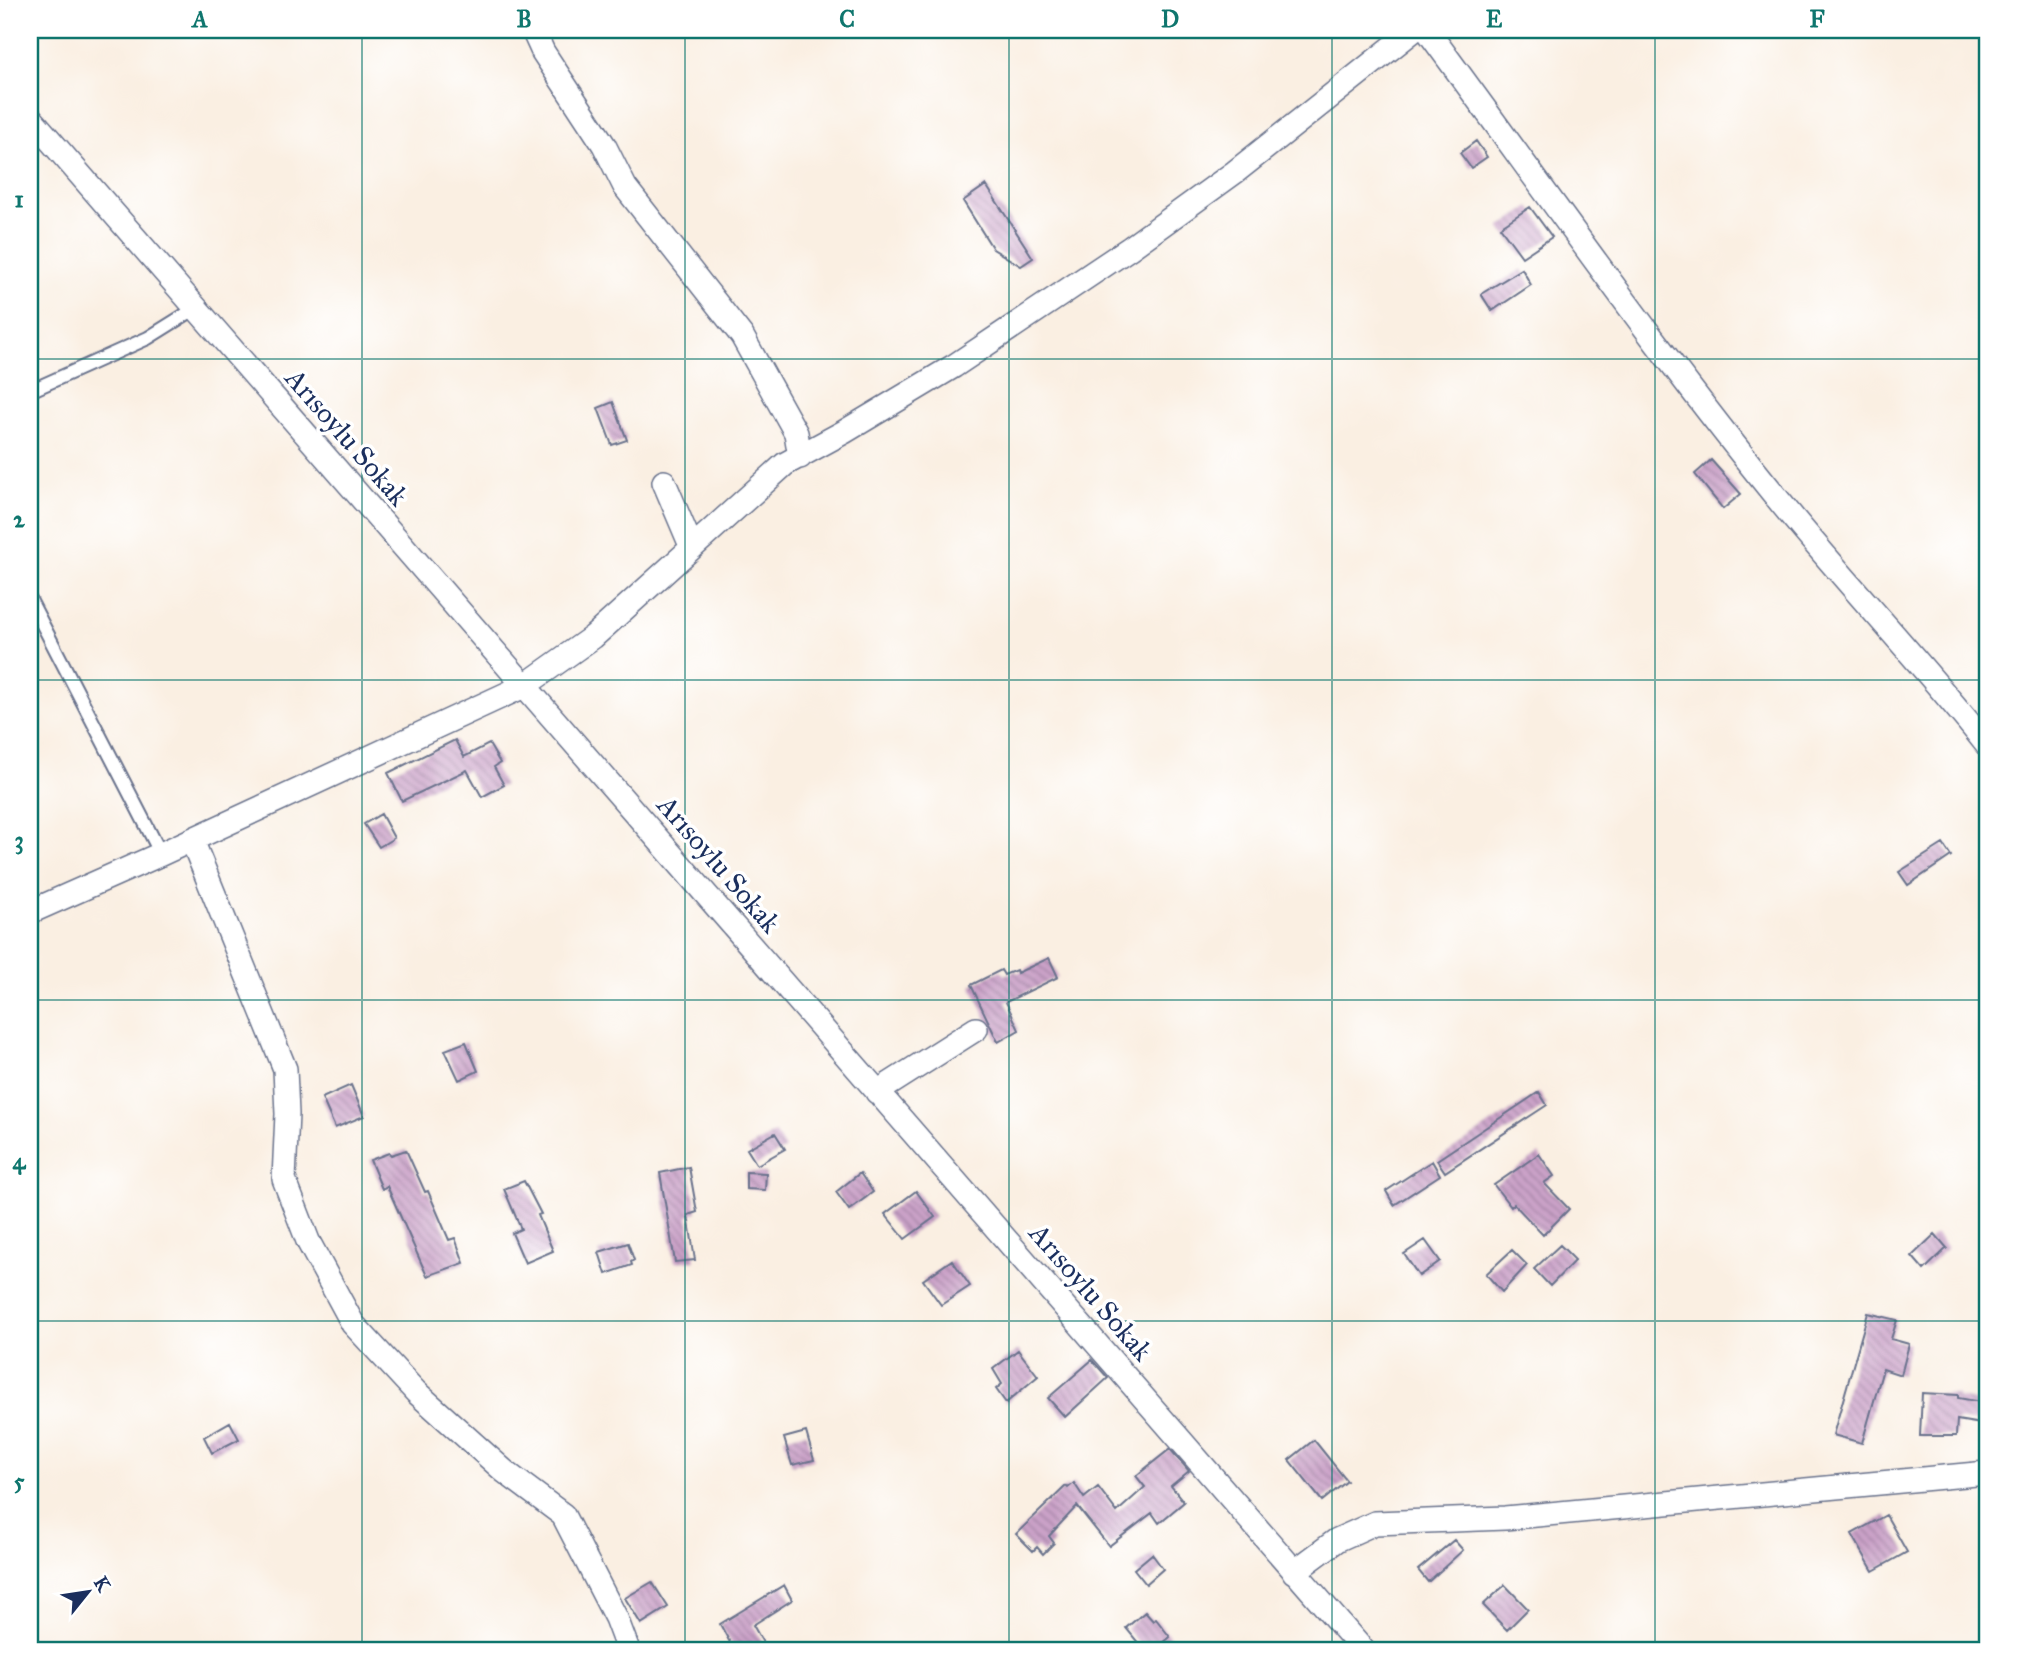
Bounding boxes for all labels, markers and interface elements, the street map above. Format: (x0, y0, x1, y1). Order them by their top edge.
text: A (190, 5, 208, 33)
text: B (516, 5, 532, 33)
text: C (839, 5, 855, 33)
text: D (1161, 5, 1179, 33)
text: E (1486, 5, 1503, 33)
text: F (1809, 5, 1825, 33)
text: 1 (14, 185, 24, 213)
street label: Arısoylu Sokak (277, 360, 416, 513)
text: 2 (13, 505, 25, 533)
street label: Arısoylu Sokak (649, 787, 788, 940)
text: 3 (14, 826, 24, 855)
text: 4 (13, 1147, 27, 1175)
street label: Arısoylu Sokak (1021, 1215, 1160, 1368)
text: 5 (14, 1467, 25, 1495)
north arrow (52, 1558, 122, 1628)
text: K (89, 1572, 116, 1597)

